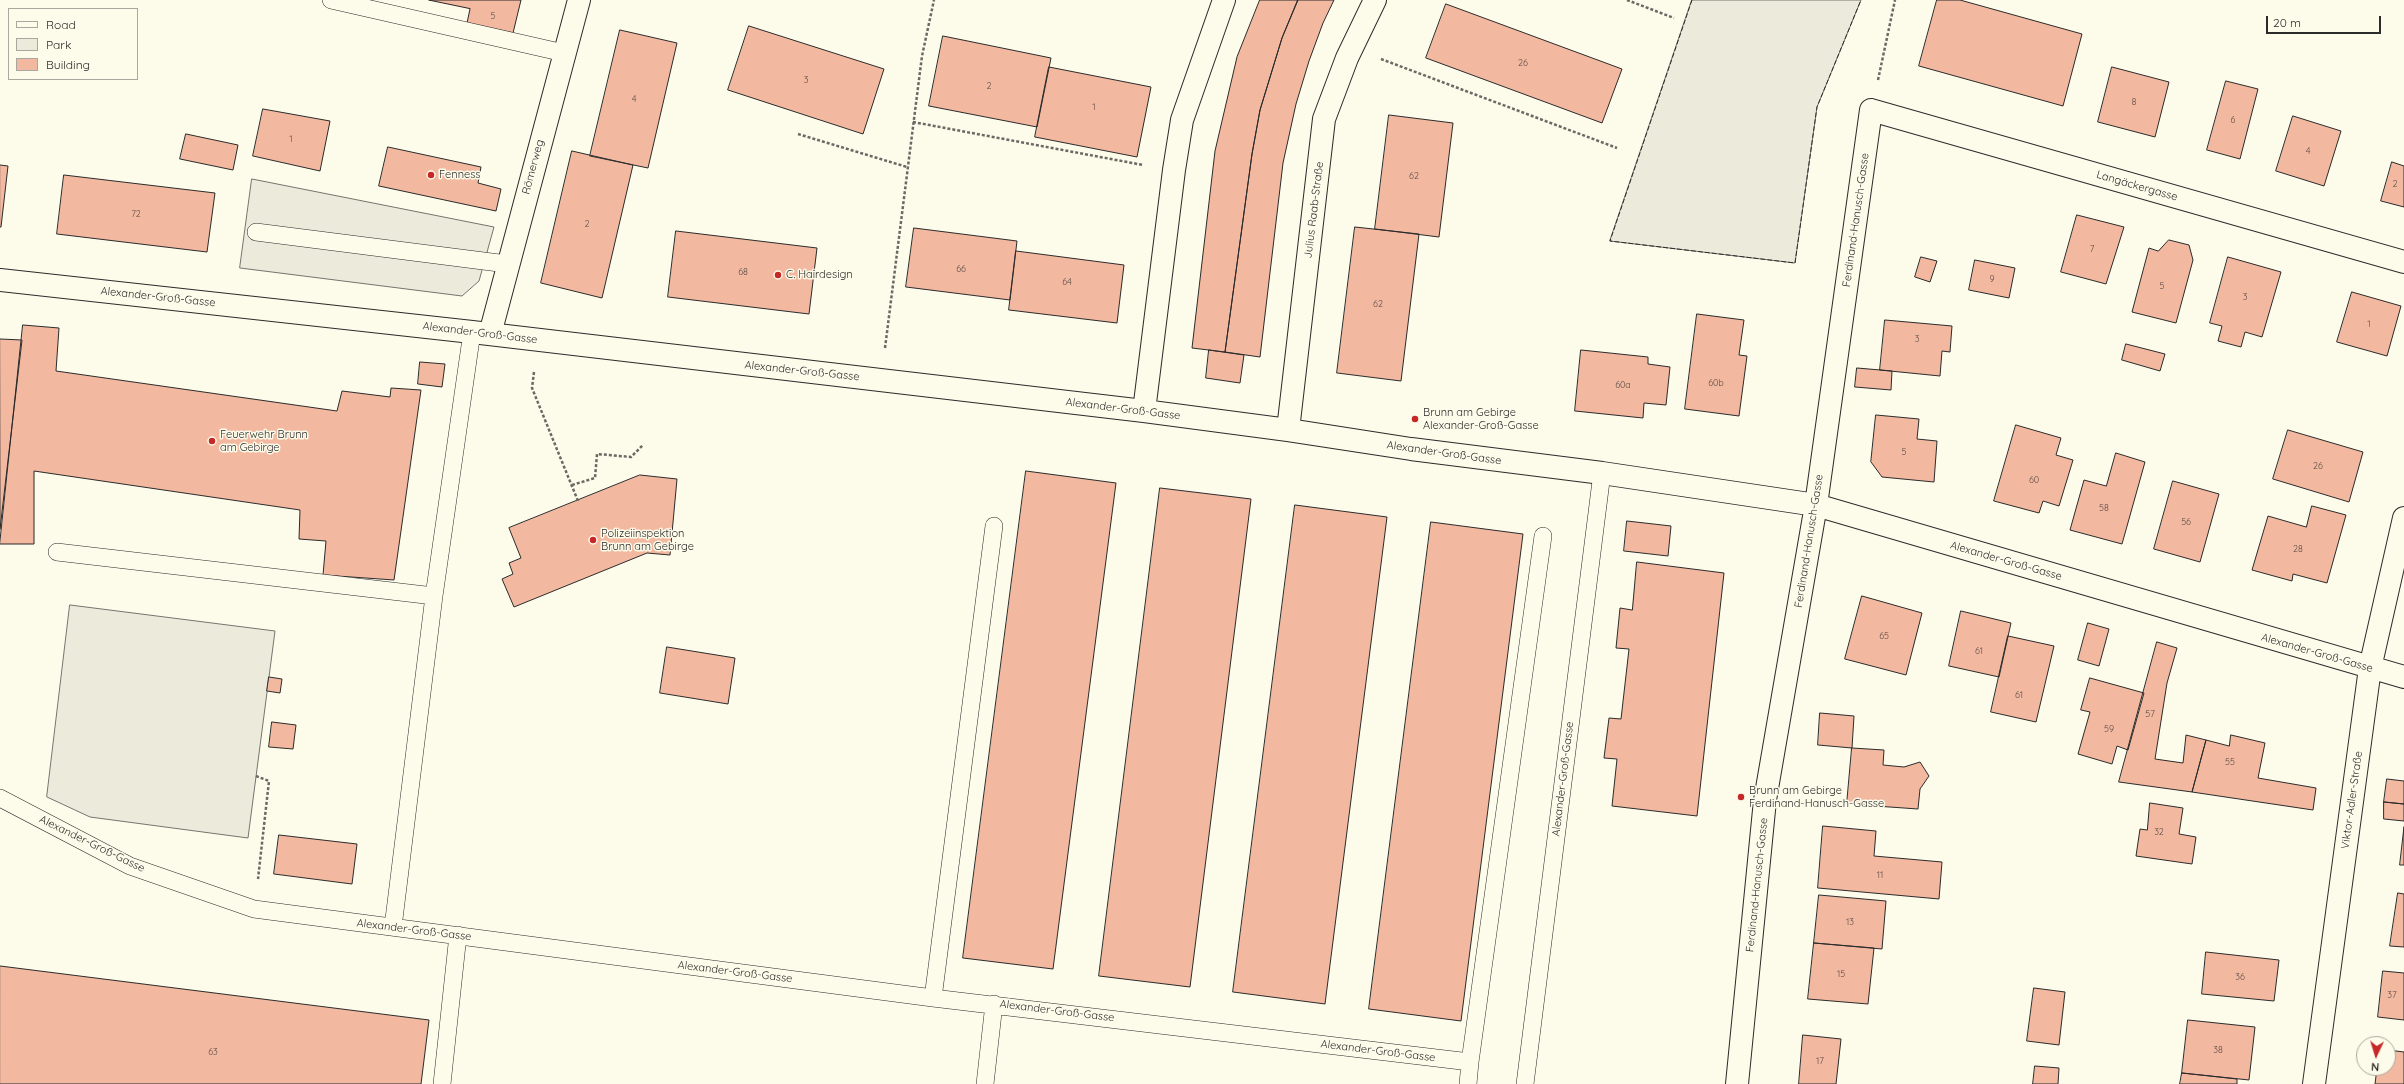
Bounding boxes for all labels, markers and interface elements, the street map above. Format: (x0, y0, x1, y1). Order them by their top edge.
legend (8, 8, 138, 80)
scale bar (2268, 8, 2383, 34)
house number: 5 (491, 11, 495, 21)
text: 20 m (2273, 15, 2301, 30)
text: Road (46, 17, 76, 32)
text: Park (46, 37, 71, 52)
text: Building (46, 57, 90, 72)
house number: 26 (1518, 58, 1528, 68)
house number: 3 (804, 75, 808, 85)
house number: 2 (987, 81, 991, 91)
house number: 4 (632, 94, 636, 104)
house number: 8 (2132, 97, 2136, 107)
house number: 1 (1092, 102, 1096, 112)
house number: 6 (2231, 115, 2235, 125)
house number: 1 (289, 134, 293, 144)
street label: Römerweg (519, 138, 547, 196)
house number: 4 (2306, 146, 2310, 156)
street label: Ferdinand-Hanusch-Gasse (1840, 152, 1872, 288)
street label: Julius Raab-Straße (1302, 161, 1326, 259)
place label: Fenness (439, 168, 481, 182)
street label: Langäckergasse (2095, 168, 2179, 204)
marker: Fenness (426, 170, 436, 180)
house number: 62 (1409, 171, 1419, 181)
house number: 2 (2393, 179, 2397, 189)
house number: 72 (131, 209, 141, 219)
house number: 2 (585, 219, 589, 229)
house number: 7 (2090, 244, 2094, 254)
house number: 66 (956, 264, 966, 274)
house number: 68 (738, 267, 748, 277)
place label: C. Hairdesign (786, 268, 853, 282)
marker: C. Hairdesign (773, 270, 783, 280)
house number: 9 (1989, 274, 1995, 284)
house number: 64 (1062, 277, 1072, 287)
house number: 5 (2160, 281, 2164, 291)
street label: Alexander-Groß-Gasse (100, 284, 216, 310)
house number: 3 (2243, 292, 2247, 302)
house number: 62 (1373, 299, 1383, 309)
street label: Alexander-Groß-Gasse (422, 319, 538, 347)
house number: 1 (2367, 319, 2371, 329)
house number: 3 (1915, 334, 1919, 344)
street label: Alexander-Groß-Gasse (744, 358, 860, 384)
house number: 60b (1708, 378, 1724, 388)
house number: 60a (1615, 380, 1631, 390)
street label: Alexander-Groß-Gasse (1065, 395, 1181, 423)
place label: Brunn am Gebirge Alexander-Groß-Gasse (1423, 406, 1539, 432)
marker: Brunn am Gebirge Alexander-Groß-Gasse (1410, 414, 1420, 424)
place label: Feuerwehr Brunn am Gebirge (220, 428, 308, 454)
marker: Feuerwehr Brunn am Gebirge (207, 436, 217, 446)
street label: Alexander-Groß-Gasse (1386, 438, 1502, 468)
house number: 5 (1902, 447, 1906, 457)
house number: 26 (2313, 461, 2323, 471)
street label: Ferdinand-Hanusch-Gasse (1792, 473, 1826, 609)
house number: 60 (2029, 475, 2039, 485)
house number: 58 (2099, 503, 2109, 513)
house number: 56 (2181, 517, 2191, 527)
place label: Polizeiinspektion Brunn am Gebirge (601, 527, 694, 553)
marker: Polizeiinspektion Brunn am Gebirge (588, 535, 598, 545)
street label: Alexander-Groß-Gasse (1949, 539, 2063, 583)
house number: 28 (2293, 544, 2303, 554)
house number: 65 (1879, 631, 1889, 641)
street label: Alexander-Groß-Gasse (2260, 631, 2374, 675)
house number: 61 (1975, 646, 1983, 656)
house number: 61 (2015, 690, 2023, 700)
house number: 57 (2145, 709, 2155, 719)
street label: Alexander-Groß-Gasse (1549, 721, 1577, 837)
house number: 59 (2104, 724, 2114, 734)
street label: Viktor-Adler-Straße (2339, 750, 2365, 850)
house number: 55 (2225, 757, 2235, 767)
place label: Brunn am Gebirge Ferdinand-Hanusch-Gasse (1749, 784, 1884, 810)
marker: Brunn am Gebirge Ferdinand-Hanusch-Gasse (1736, 792, 1746, 802)
street label: Alexander-Groß-Gasse (37, 813, 147, 875)
street label: Ferdinand-Hanusch-Gasse (1743, 817, 1771, 953)
house number: 32 (2154, 827, 2164, 837)
house number: 11 (1877, 870, 1883, 880)
street label: Alexander-Groß-Gasse (356, 916, 472, 944)
house number: 13 (1846, 917, 1854, 927)
street label: Alexander-Groß-Gasse (677, 958, 793, 986)
house number: 15 (1837, 969, 1845, 979)
house number: 36 (2235, 972, 2245, 982)
house number: 37 (2387, 990, 2397, 1000)
street label: Alexander-Groß-Gasse (999, 997, 1115, 1025)
north arrow (2356, 1036, 2396, 1076)
street label: Alexander-Groß-Gasse (1320, 1037, 1436, 1065)
house number: 38 (2213, 1045, 2223, 1055)
house number: 63 (208, 1047, 218, 1057)
house number: 17 (1816, 1056, 1824, 1066)
text: N (2371, 1060, 2380, 1074)

